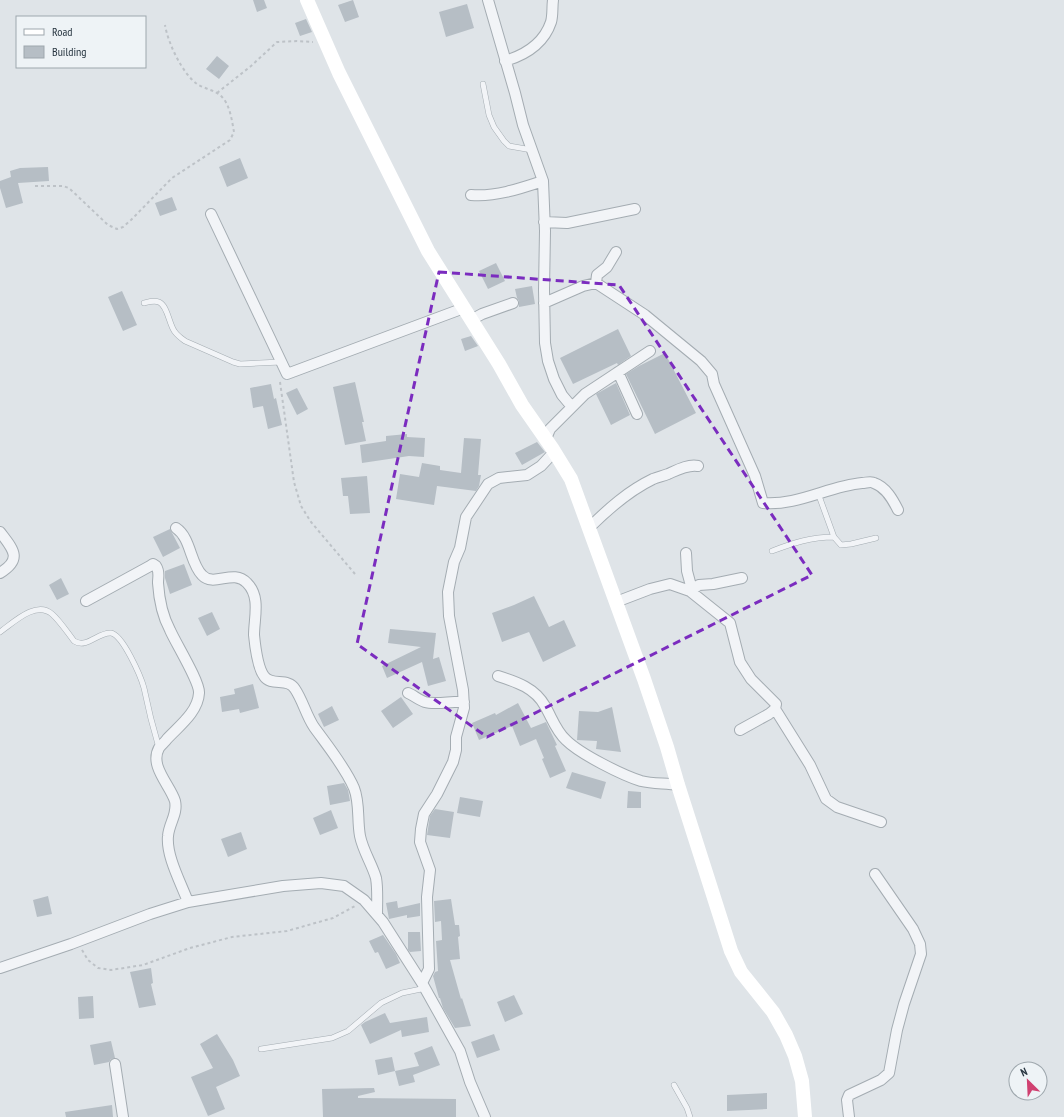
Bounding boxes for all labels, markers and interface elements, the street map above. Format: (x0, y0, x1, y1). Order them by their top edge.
legend (16, 16, 146, 68)
text: Road (52, 24, 72, 39)
text: Building (52, 44, 87, 59)
north arrow (1008, 1061, 1048, 1101)
text: N (1018, 1064, 1030, 1079)

